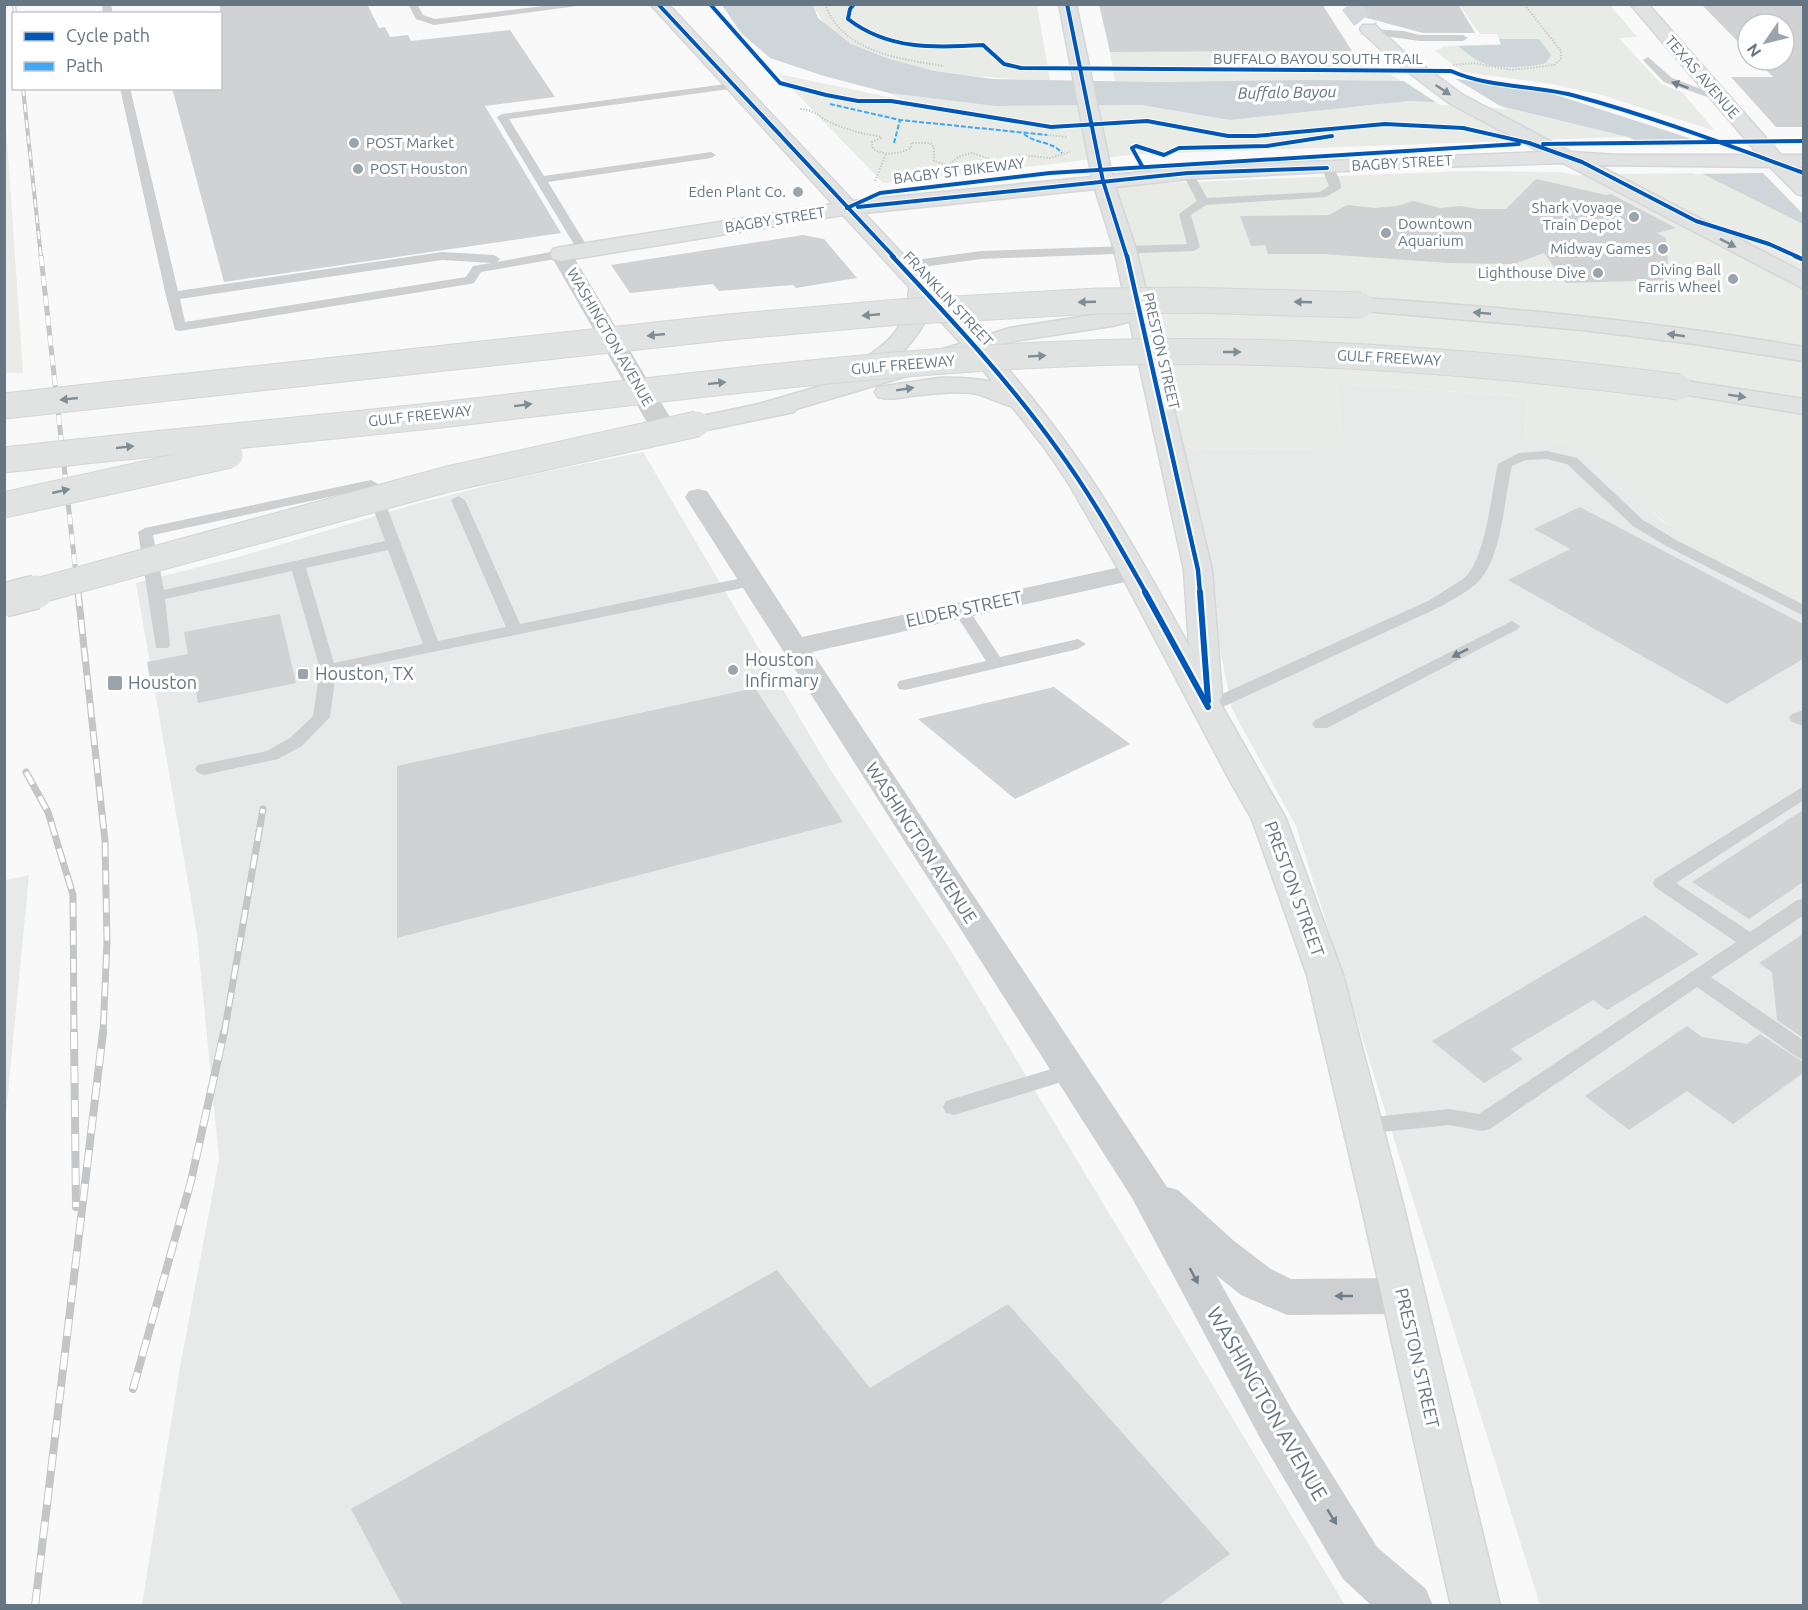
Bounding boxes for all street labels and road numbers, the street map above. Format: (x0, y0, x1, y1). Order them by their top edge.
street label: TEXAS AVENUE (1662, 32, 1743, 121)
street label: BUFFALO BAYOU SOUTH TRAIL (1213, 50, 1423, 67)
street label: BAGBY STREET (1351, 151, 1454, 174)
street label: BAGBY ST BIKEWAY (892, 154, 1026, 187)
street label: BAGBY STREET (724, 203, 827, 236)
street label: FRANKLIN STREET (900, 248, 997, 350)
street label: WASHINGTON AVENUE (564, 265, 657, 409)
street label: PRESTON STREET (1140, 291, 1183, 411)
street label: GULF FREEWAY (1337, 346, 1442, 369)
street label: GULF FREEWAY (850, 351, 956, 378)
street label: GULF FREEWAY (367, 402, 473, 429)
street label: ELDER STREET (904, 586, 1024, 630)
street label: WASHINGTON AVENUE (862, 758, 981, 927)
street label: PRESTON STREET (1261, 818, 1329, 959)
street label: PRESTON STREET (1392, 1286, 1444, 1430)
street label: WASHINGTON AVENUE (1203, 1303, 1333, 1504)

